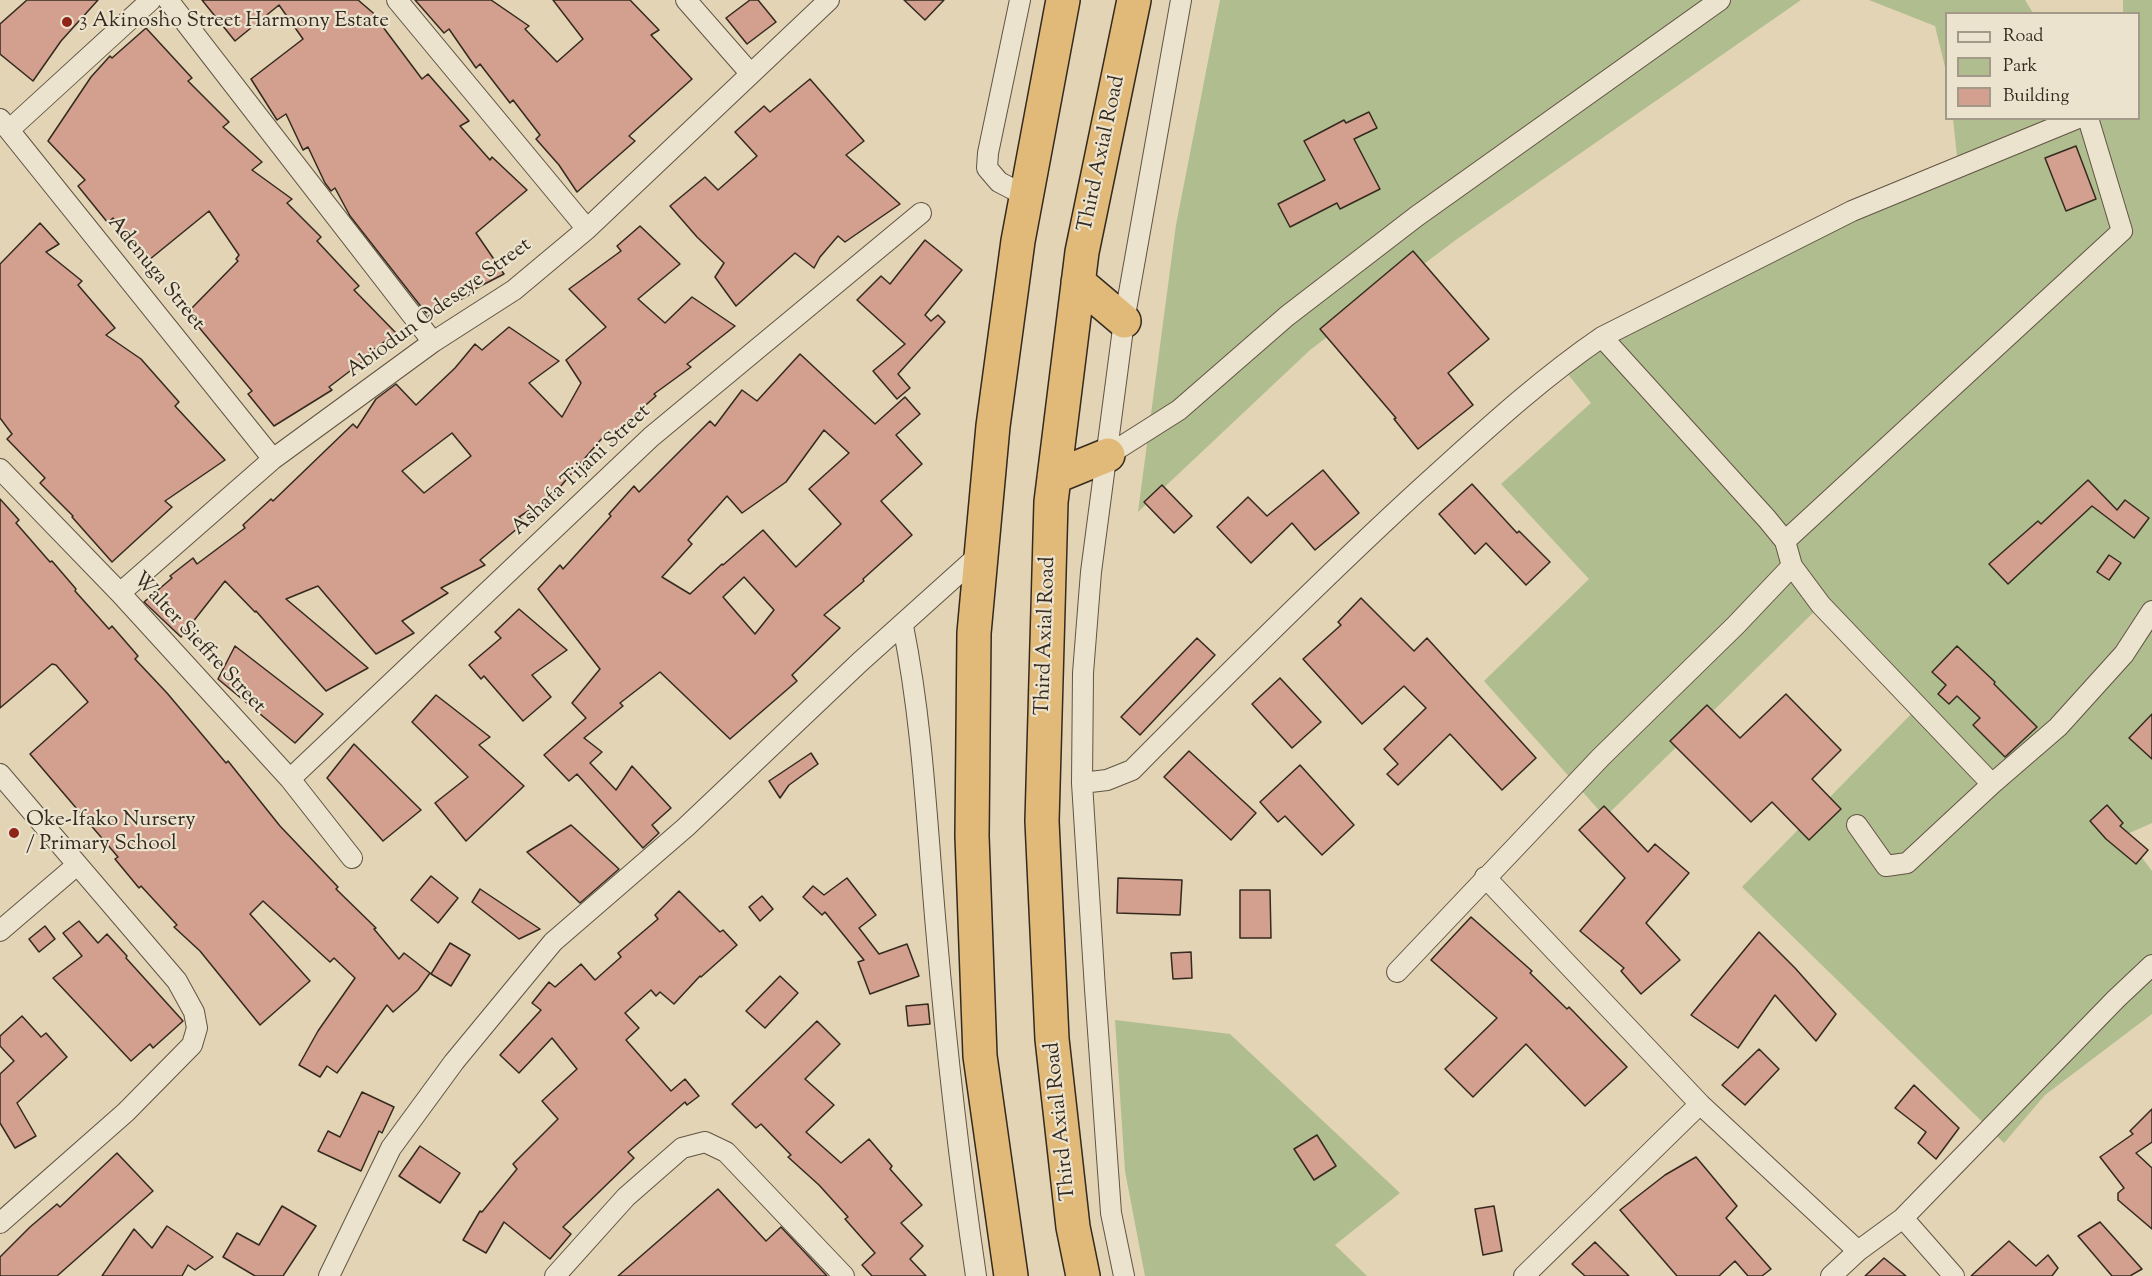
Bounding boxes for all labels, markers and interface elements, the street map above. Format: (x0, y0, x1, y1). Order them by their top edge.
place label: 3 Akinosho Street Harmony Estate (79, 9, 389, 35)
legend (1945, 12, 2140, 120)
marker: 3 Akinosho Street Harmony Estate (60, 15, 74, 29)
text: Road (2003, 24, 2043, 50)
text: Park (2003, 54, 2037, 80)
street label: Third Axial Road (1074, 74, 1132, 234)
text: Building (2003, 84, 2069, 110)
street label: Adenuga Street (101, 212, 209, 336)
street label: Abiodun Odeseye Street (343, 234, 537, 384)
street label: Ashafa Tijani Street (507, 400, 657, 542)
street label: Third Axial Road (1032, 556, 1062, 716)
street label: Walter Sieffre Street (126, 568, 270, 720)
place label: Oke-Ifako Nursery / Primary School (26, 808, 196, 858)
marker: Oke-Ifako Nursery / Primary School (7, 826, 21, 840)
street label: Third Axial Road (1041, 1041, 1083, 1201)

